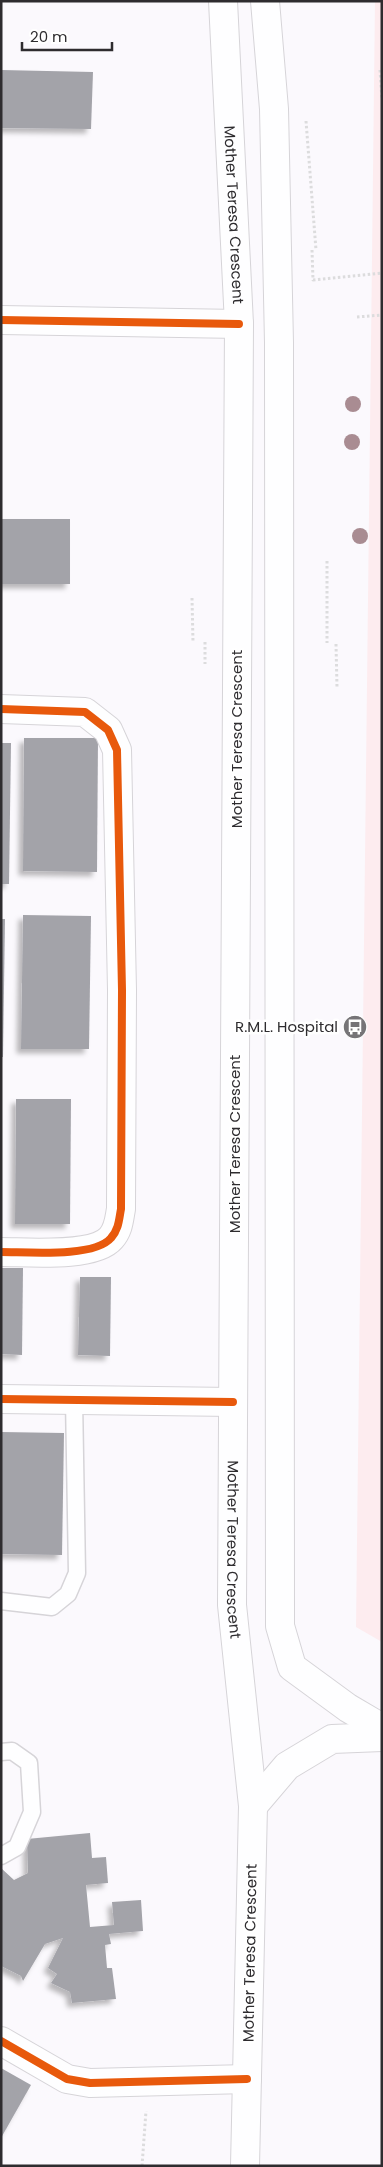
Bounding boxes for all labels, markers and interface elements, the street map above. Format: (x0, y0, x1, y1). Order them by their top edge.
scale bar (22, 20, 112, 52)
text: 20 m (30, 26, 68, 47)
street label: Mother Teresa Crescent (219, 125, 249, 305)
street label: Mother Teresa Crescent (226, 650, 247, 828)
bus stop icon: R.M.L. Hospital (342, 1014, 368, 1040)
place label: R.M.L. Hospital (235, 1016, 338, 1037)
street label: Mother Teresa Crescent (224, 1055, 245, 1233)
street label: Mother Teresa Crescent (222, 1460, 246, 1640)
street label: Mother Teresa Crescent (237, 1864, 262, 2042)

